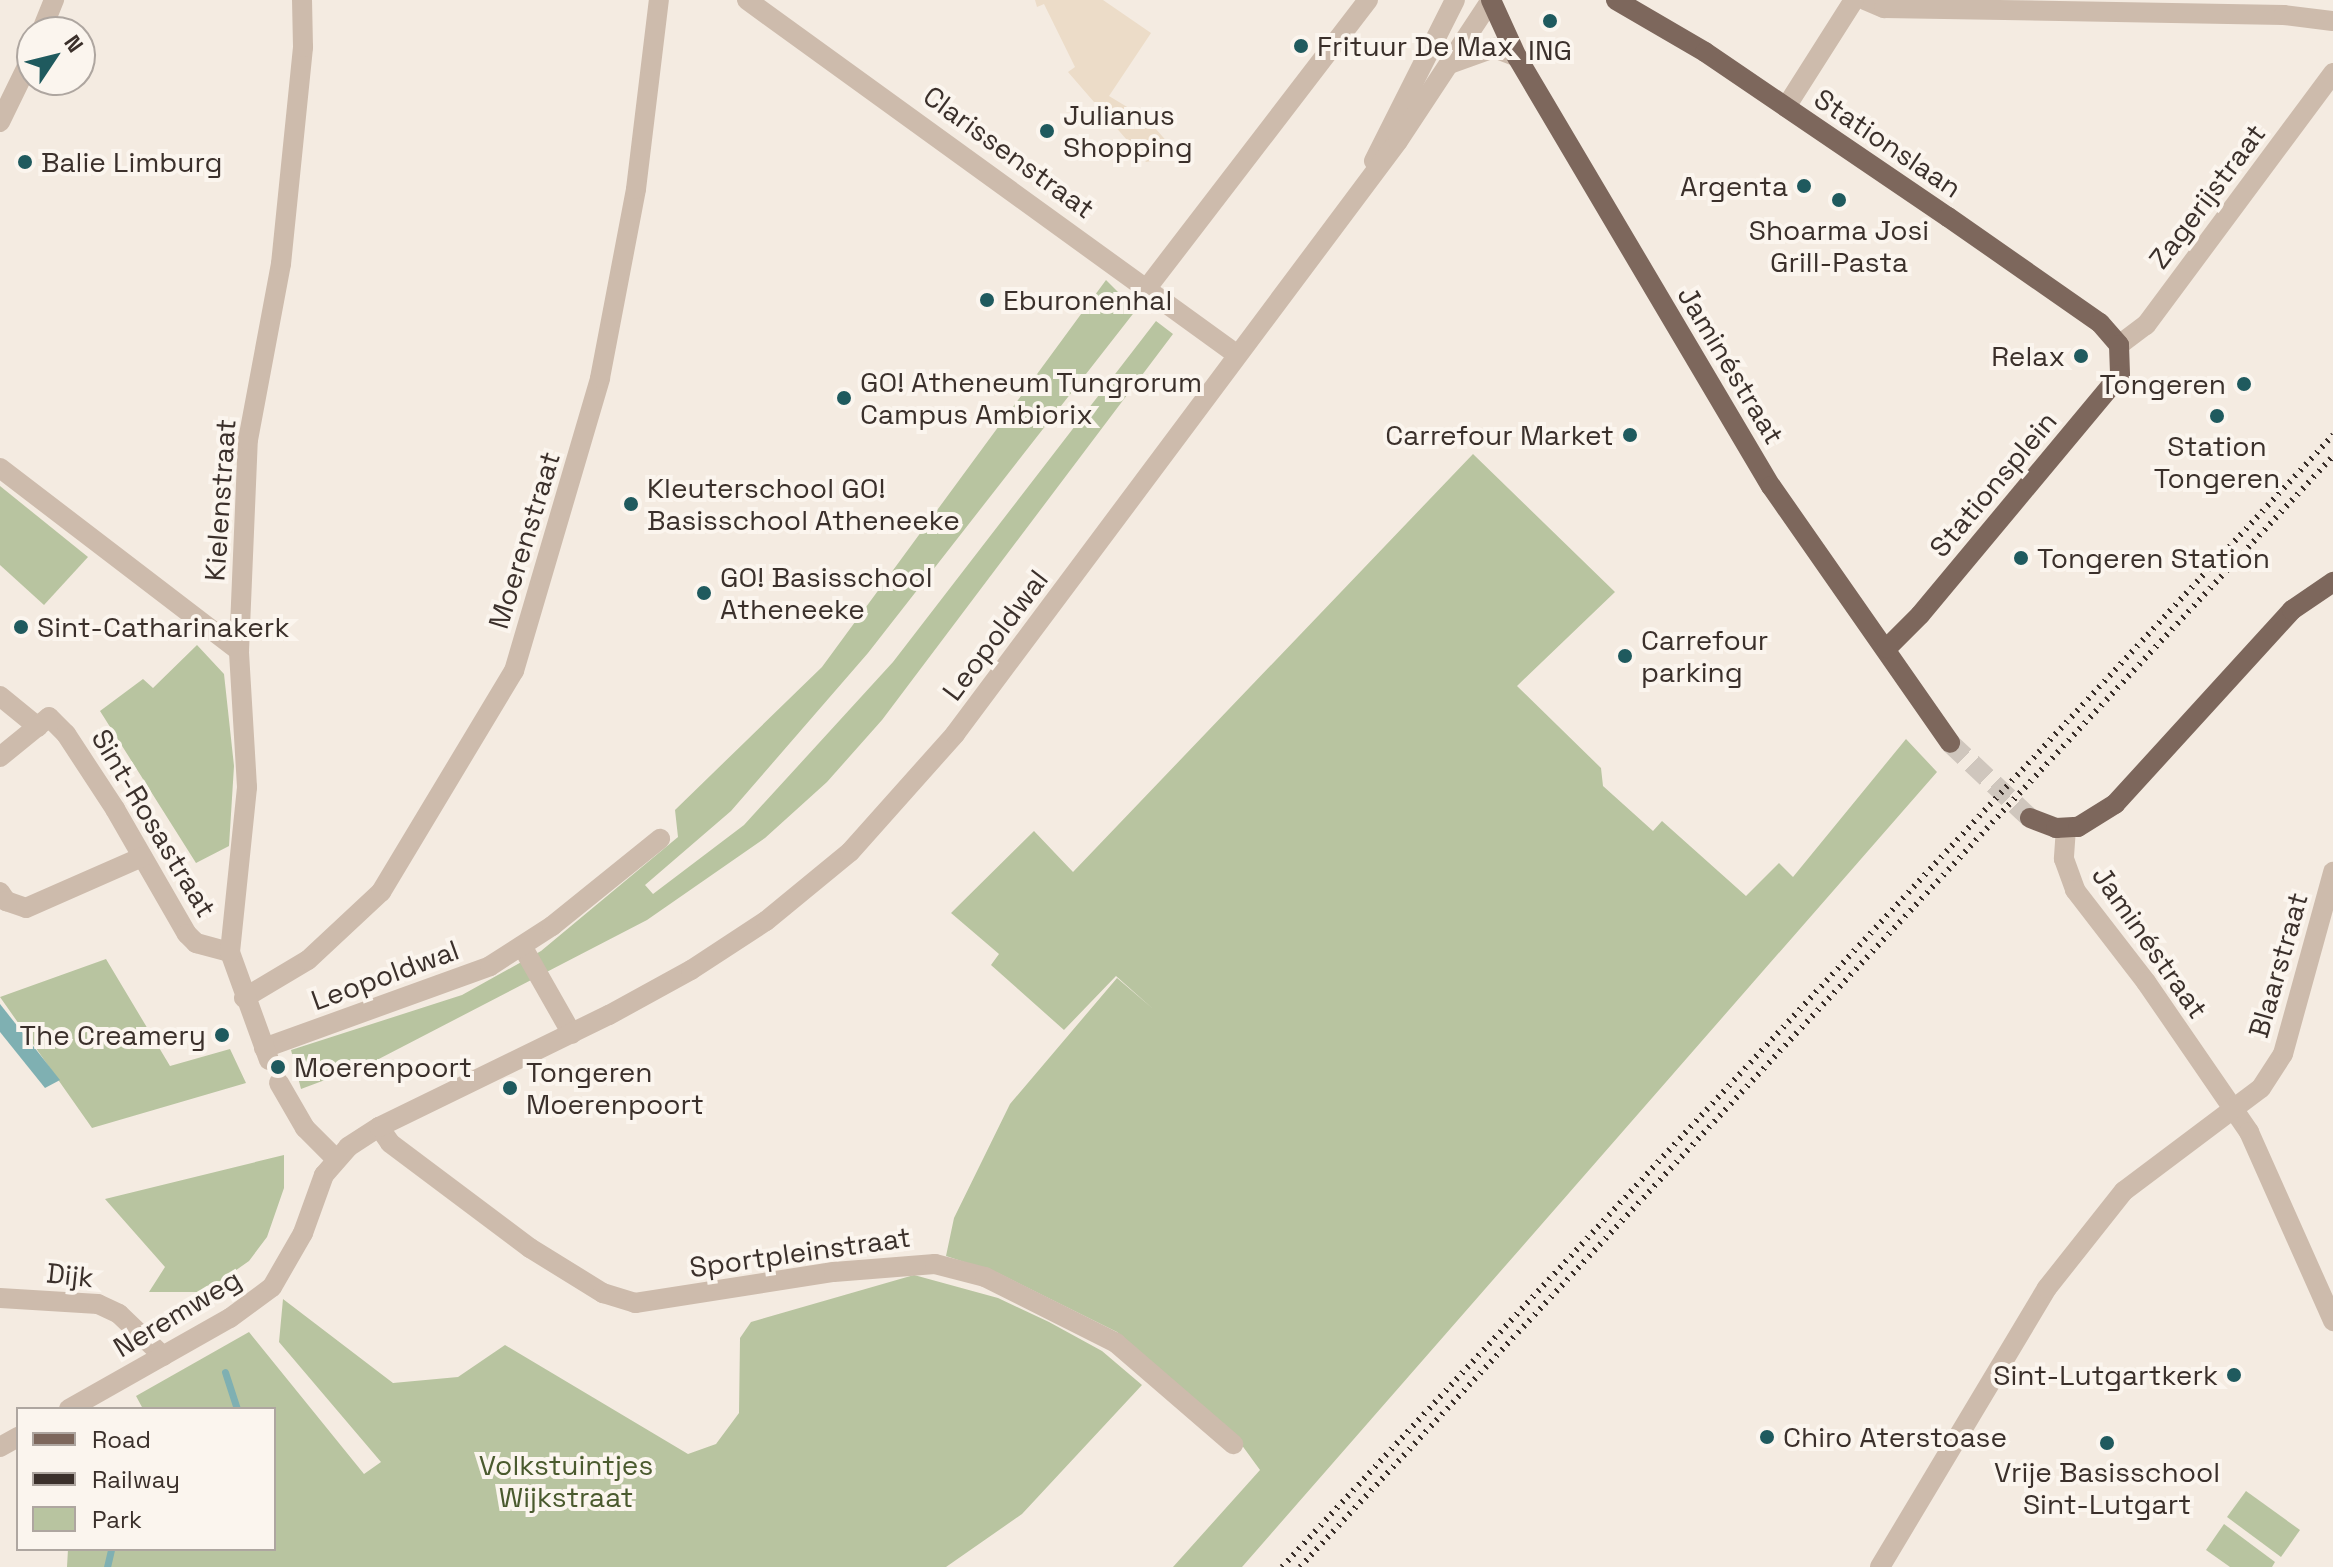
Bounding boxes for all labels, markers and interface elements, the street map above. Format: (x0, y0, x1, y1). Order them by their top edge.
marker: ING (1541, 12, 1559, 30)
north arrow (16, 16, 96, 96)
text: N (58, 29, 90, 57)
place label: Frituur De Max (1317, 29, 1514, 63)
place label: ING (1528, 33, 1572, 67)
marker: Frituur De Max (1292, 37, 1310, 55)
street label: Clarissenstraat (917, 79, 1101, 225)
street label: Stationslaan (1808, 81, 1968, 205)
place label: Julianus Shopping (1063, 98, 1193, 164)
street label: Zagerijstraat (2142, 117, 2272, 275)
marker: Julianus Shopping (1038, 122, 1056, 140)
place label: Balie Limburg (41, 145, 223, 179)
marker: Balie Limburg (16, 153, 34, 171)
place label: Argenta (1680, 169, 1788, 203)
marker: Argenta (1795, 177, 1813, 195)
marker: Shoarma Josi Grill-Pasta (1830, 191, 1848, 209)
place label: Shoarma Josi Grill-Pasta (1749, 213, 1929, 279)
street label: Jaminéstraat (1671, 280, 1791, 450)
place label: Eburonenhal (1003, 283, 1172, 317)
marker: Eburonenhal (978, 291, 996, 309)
place label: Relax (1991, 339, 2065, 373)
marker: Relax (2072, 347, 2090, 365)
place label: GO! Atheneum Tungrorum Campus Ambiorix (860, 365, 1203, 431)
place label: Tongeren (2100, 367, 2226, 401)
marker: Tongeren (2233, 373, 2255, 395)
marker: GO! Atheneum Tungrorum Campus Ambiorix (835, 389, 853, 407)
street label: Stationsplein (1922, 404, 2064, 564)
marker: Station Tongeren (2208, 407, 2226, 425)
street label: Kielenstraat (198, 418, 242, 582)
place label: Carrefour Market (1385, 418, 1614, 452)
marker: Carrefour Market (1621, 426, 1639, 444)
place label: Station Tongeren (2154, 429, 2280, 495)
street label: Moerenstraat (481, 447, 567, 633)
place label: Kleuterschool GO! Basisschool Atheneeke (647, 471, 960, 537)
marker: Kleuterschool GO! Basisschool Atheneeke (622, 495, 640, 513)
place label: Tongeren Station (2037, 541, 2270, 575)
marker: Tongeren Station (2012, 549, 2030, 567)
place label: GO! Basisschool Atheneeke (720, 560, 932, 626)
street label: Leopoldwal (935, 563, 1055, 707)
marker: GO! Basisschool Atheneeke (695, 584, 713, 602)
place label: Sint-Catharinakerk (37, 610, 289, 644)
marker: Sint-Catharinakerk (12, 618, 30, 636)
place label: Carrefour parking (1641, 623, 1768, 689)
marker: Carrefour parking (1616, 647, 1634, 665)
street label: Sint-Rosastraat (85, 723, 223, 923)
street label: Jaminéstraat (2085, 859, 2215, 1025)
street label: Blaarstraat (2241, 889, 2315, 1041)
street label: Leopoldwal (307, 933, 463, 1017)
place label: The Creamery (20, 1018, 206, 1052)
marker: The Creamery (213, 1026, 231, 1044)
place label: Moerenpoort (294, 1050, 472, 1084)
place label: Tongeren Moerenpoort (526, 1055, 704, 1121)
marker: Moerenpoort (269, 1058, 287, 1076)
marker: Tongeren Moerenpoort (501, 1079, 519, 1097)
street label: Sportpleinstraat (687, 1220, 913, 1284)
street label: Dijk (45, 1256, 95, 1294)
street label: Neremweg (107, 1262, 247, 1364)
place label: Sint-Lutgartkerk (1993, 1358, 2218, 1392)
marker: Sint-Lutgartkerk (2225, 1366, 2243, 1384)
legend (16, 1407, 276, 1551)
place label: Chiro Aterstoase (1783, 1420, 2007, 1454)
text: Road (92, 1424, 151, 1455)
marker: Chiro Aterstoase (1758, 1428, 1776, 1446)
marker: Vrije Basisschool Sint-Lutgart (2098, 1434, 2116, 1452)
park label: Volkstuintjes Wijkstraat (479, 1448, 653, 1514)
place label: Vrije Basisschool Sint-Lutgart (1994, 1455, 2220, 1521)
text: Railway (92, 1464, 180, 1495)
text: Park (92, 1504, 142, 1535)

